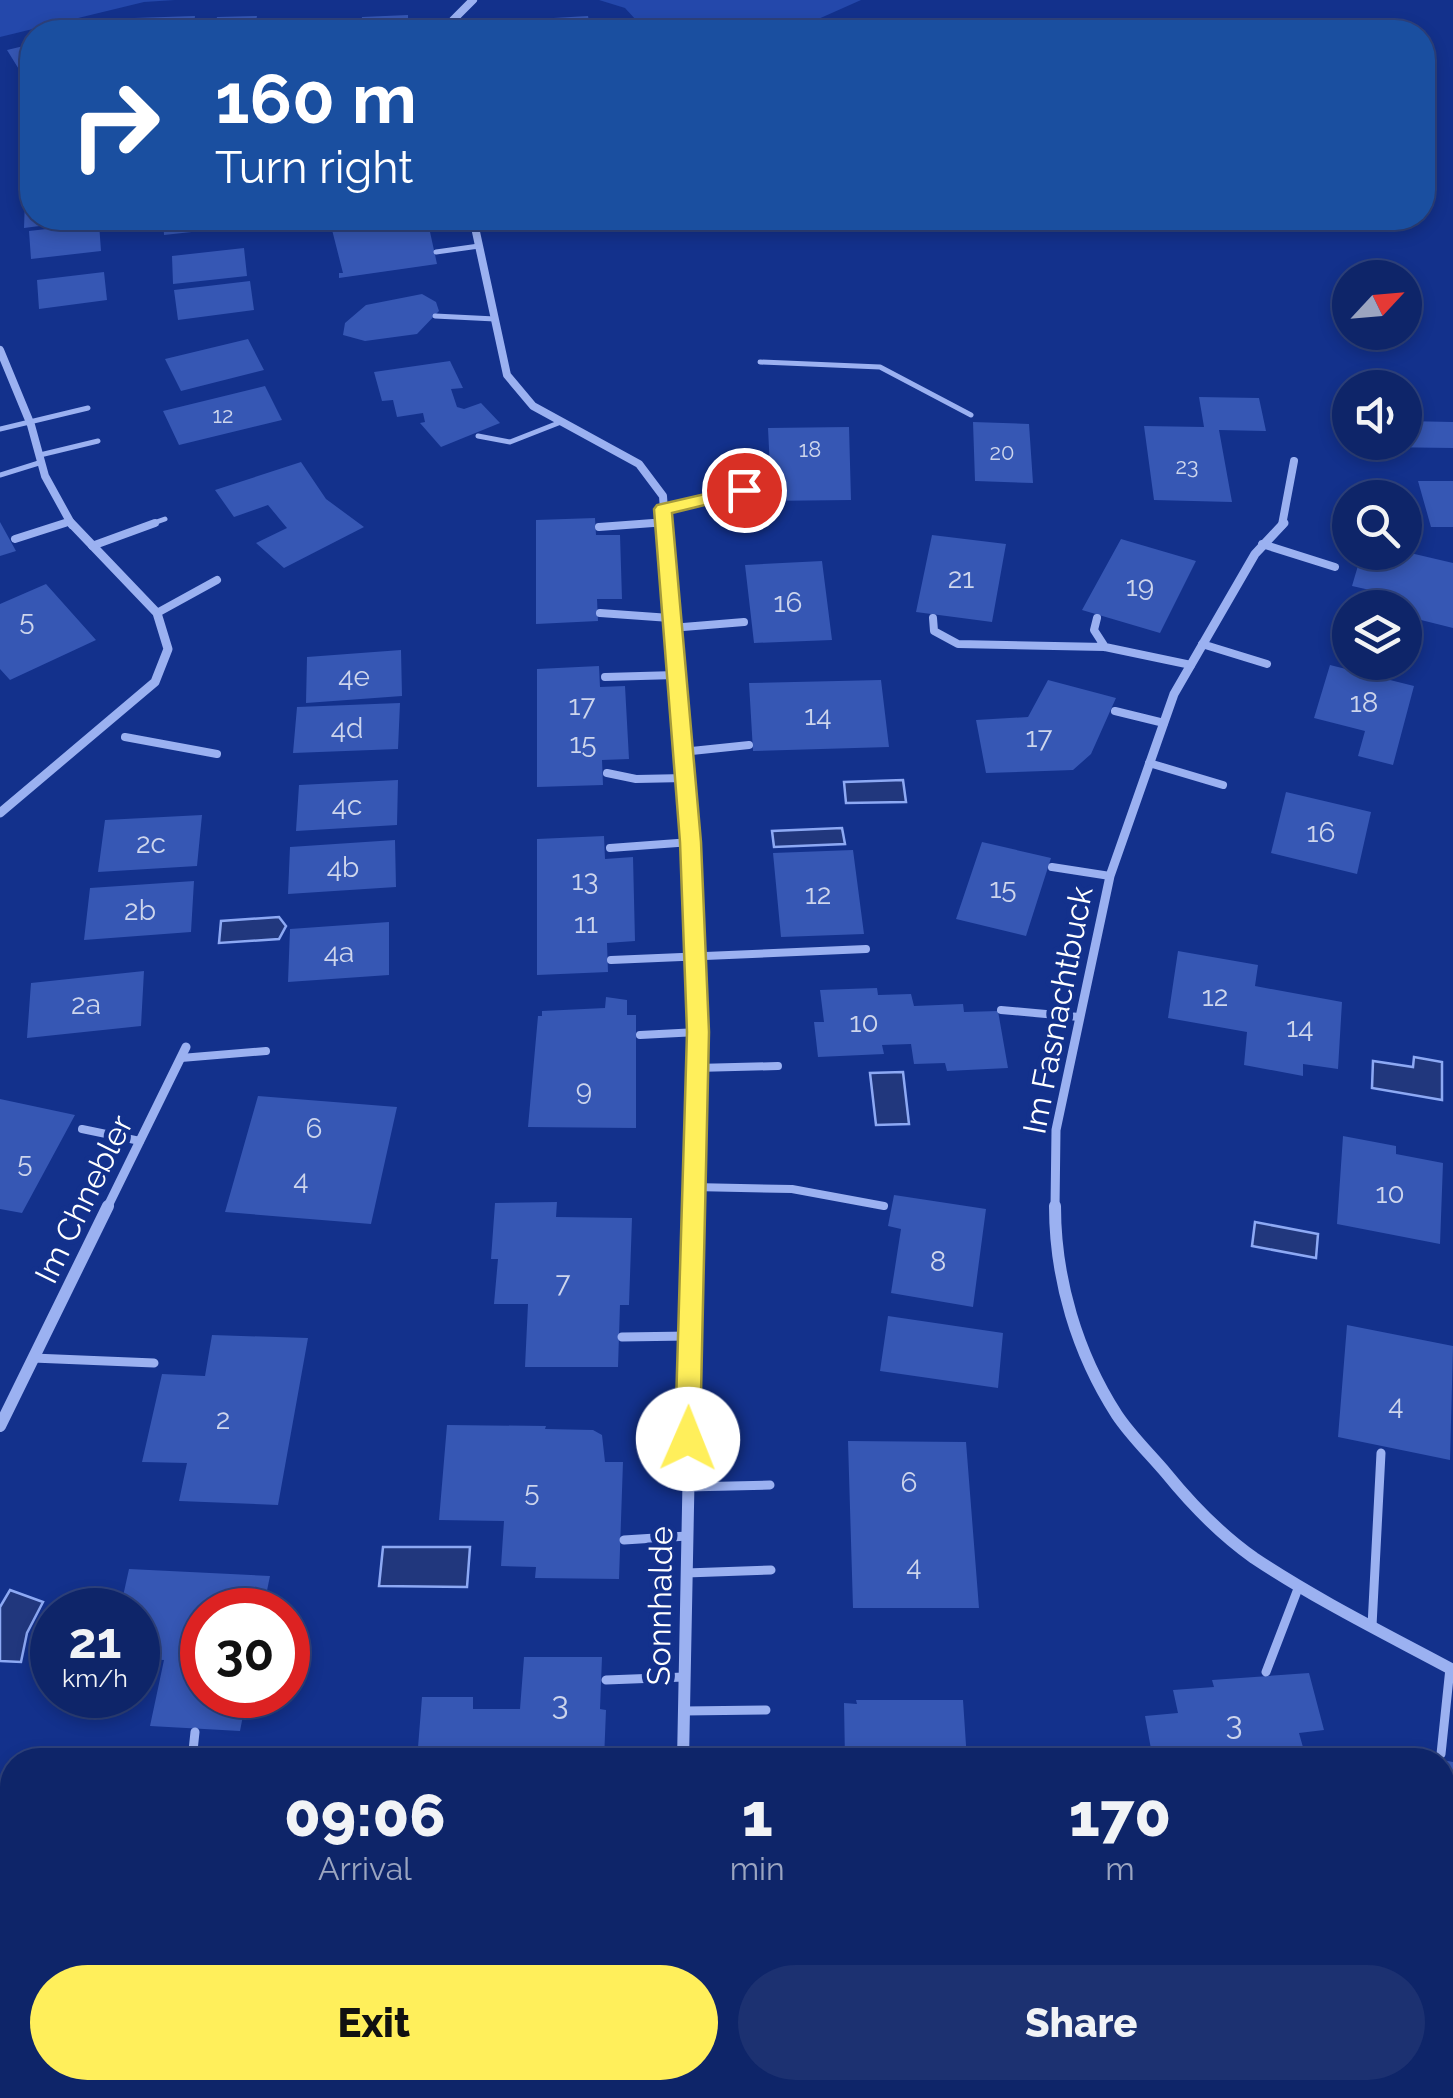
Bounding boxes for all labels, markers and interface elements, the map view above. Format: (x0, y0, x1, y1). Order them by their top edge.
text: 160 m (215, 57, 417, 139)
icon: right (50, 60, 180, 190)
text: Turn right (215, 141, 413, 194)
north arrow (1332, 260, 1422, 350)
map controls (1332, 260, 1422, 680)
button: sound (1332, 370, 1422, 460)
house number: 12 (213, 402, 233, 428)
house number: 18 (799, 436, 821, 462)
house number: 20 (990, 439, 1014, 465)
pin (702, 448, 787, 533)
house number: 23 (1175, 453, 1199, 479)
icon: arrive (717, 463, 772, 518)
button: search (1332, 480, 1422, 570)
house number: 21 (948, 562, 974, 595)
house number: 19 (1126, 570, 1154, 603)
house number: 16 (774, 586, 802, 619)
button: layers (1332, 590, 1422, 680)
house number: 5 (19, 604, 35, 637)
house number: 4e (338, 660, 370, 693)
house number: 18 (1350, 686, 1378, 719)
house number: 17 (569, 689, 595, 722)
house number: 14 (804, 699, 832, 732)
house number: 4d (331, 712, 363, 745)
house number: 17 (1026, 721, 1052, 754)
house number: 15 (569, 727, 597, 760)
house number: 4c (332, 789, 362, 822)
house number: 16 (1307, 816, 1335, 849)
house number: 2c (136, 827, 166, 860)
house number: 4b (327, 851, 359, 884)
house number: 13 (572, 864, 598, 897)
house number: 15 (989, 872, 1017, 905)
house number: 12 (805, 878, 831, 911)
street label: Im Fasnachtbuck (1015, 883, 1100, 1137)
house number: 2b (124, 894, 156, 927)
house number: 11 (574, 907, 598, 940)
house number: 4a (324, 936, 354, 969)
house number: 12 (1202, 980, 1228, 1013)
house number: 2a (71, 988, 101, 1021)
house number: 10 (849, 1006, 879, 1039)
house number: 14 (1286, 1011, 1314, 1044)
house number: 9 (576, 1074, 592, 1107)
street label: Im Chnebler (27, 1109, 140, 1289)
house number: 6 (306, 1112, 322, 1145)
house number: 5 (17, 1146, 33, 1179)
house number: 4 (293, 1163, 309, 1196)
house number: 10 (1375, 1177, 1405, 1210)
house number: 8 (930, 1245, 946, 1278)
house number: 7 (556, 1266, 571, 1299)
position arrow (636, 1387, 740, 1491)
house number: 4 (1388, 1388, 1404, 1421)
house number: 2 (216, 1403, 230, 1436)
house number: 6 (901, 1466, 917, 1499)
house number: 5 (524, 1475, 540, 1508)
street label: Sonnhalde (640, 1526, 679, 1686)
house number: 4 (906, 1549, 922, 1582)
speed limit sign: 30 (180, 1588, 310, 1718)
text: 21 (69, 1611, 121, 1670)
text: km/h (62, 1663, 128, 1693)
house number: 3 (551, 1684, 569, 1721)
house number: 3 (1225, 1704, 1243, 1741)
text: 09:06 (284, 1780, 446, 1850)
text: 1 (742, 1780, 773, 1850)
text: 170 (1069, 1780, 1171, 1850)
text: Arrival (318, 1850, 412, 1887)
text: min (730, 1850, 785, 1887)
text: m (1105, 1850, 1135, 1887)
button: Exit (30, 1965, 718, 2080)
button: Share (738, 1965, 1425, 2080)

